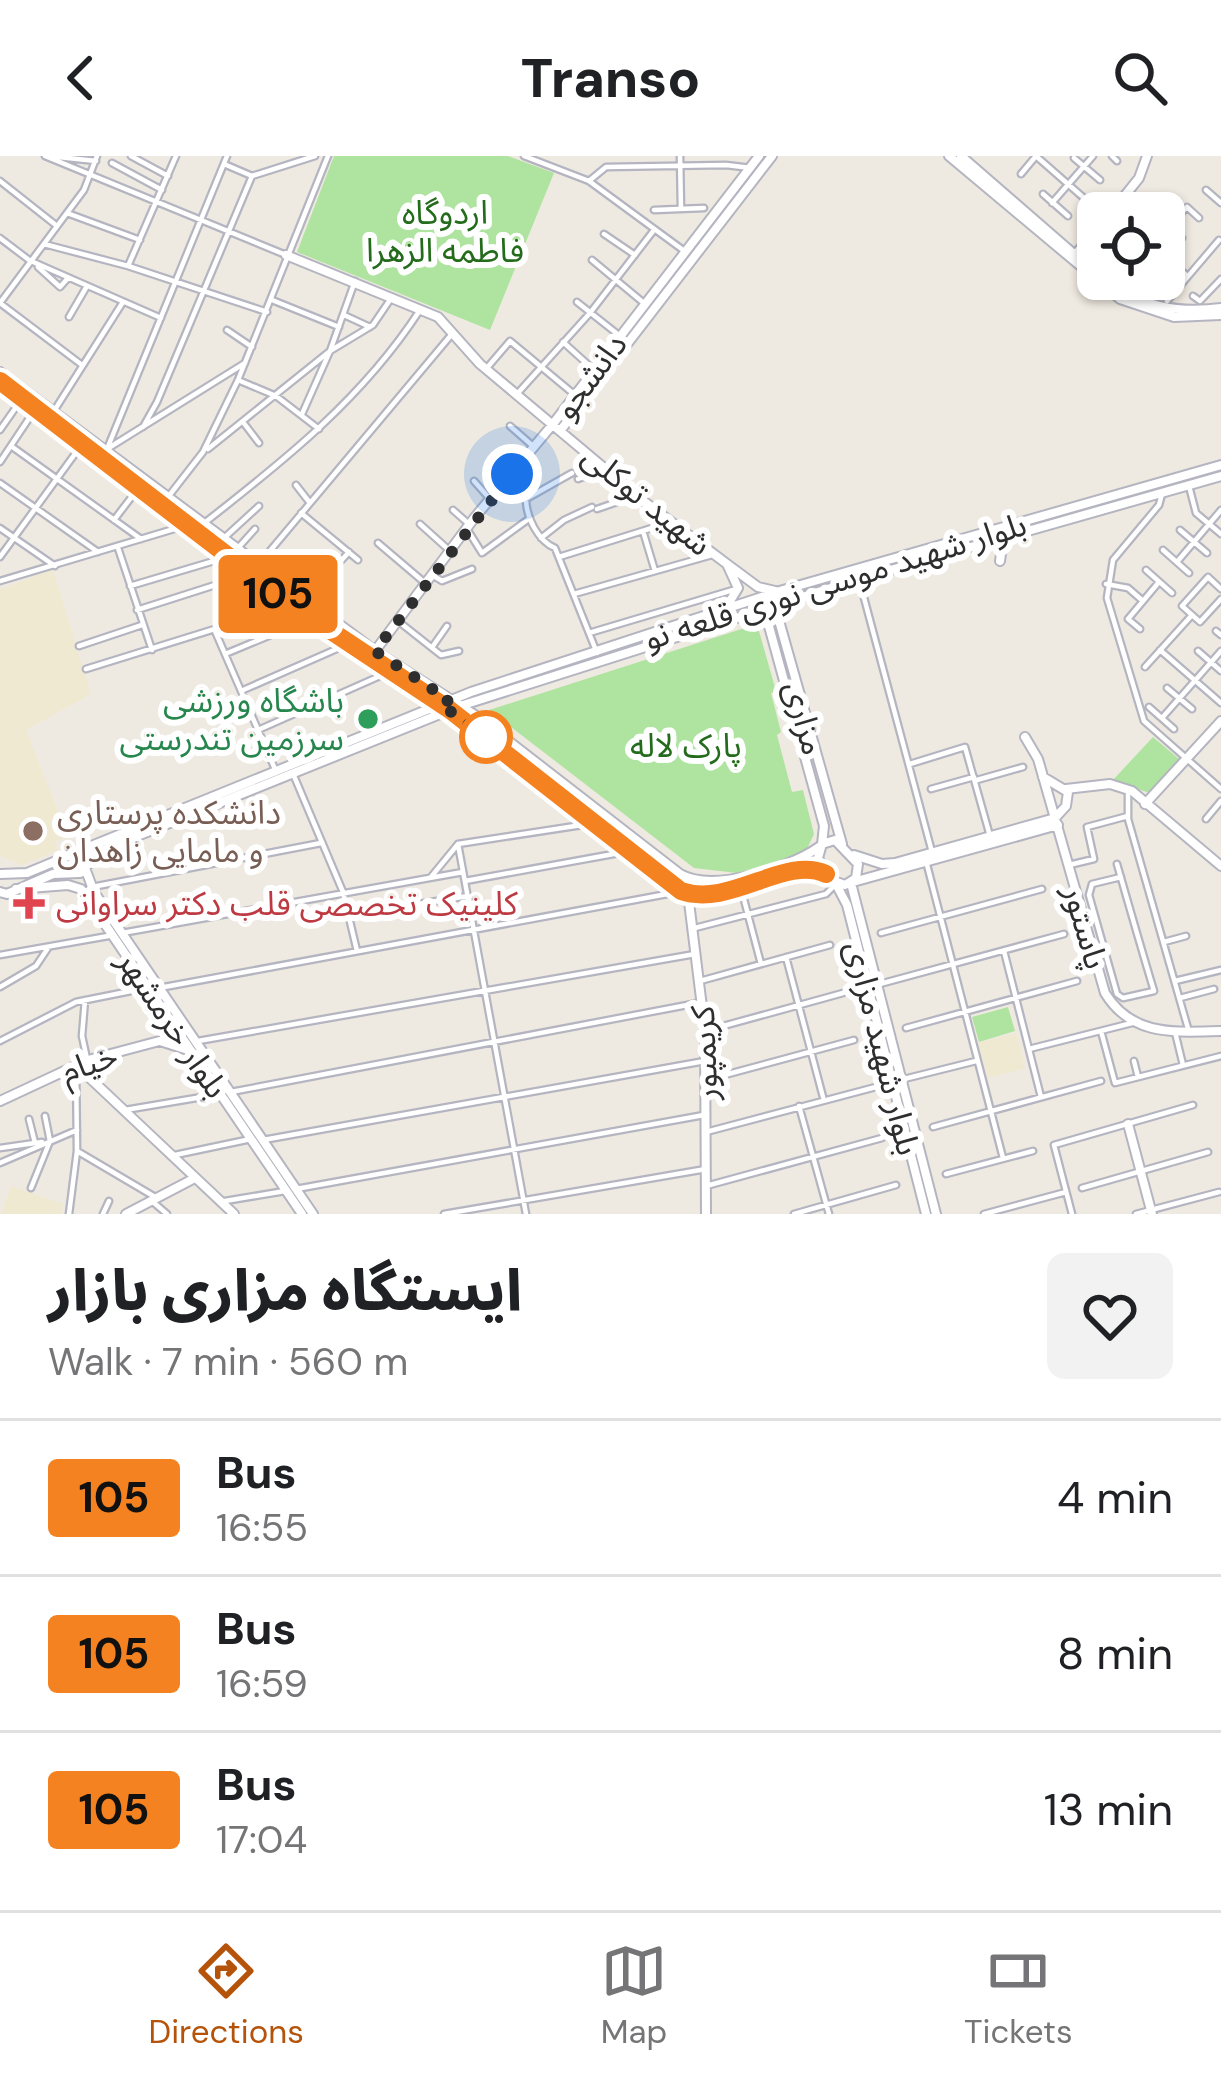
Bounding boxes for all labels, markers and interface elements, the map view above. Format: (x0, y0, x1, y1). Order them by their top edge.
text: Transo (521, 43, 700, 114)
icon: back (48, 45, 114, 111)
icon: search (1107, 45, 1173, 111)
park label: اردوگاه فاطمه الزهرا (366, 191, 524, 272)
map controls (1077, 192, 1185, 300)
button: locate (1077, 192, 1185, 300)
street label: دانشجو (544, 324, 636, 428)
street label: شهید توکلی (573, 435, 721, 565)
your location (482, 444, 542, 504)
street label: بلوار شهید موسی نوری قلعه نو (639, 502, 1031, 660)
line badge: 105 (209, 555, 347, 633)
text: 105 (243, 566, 313, 621)
street label: مزاری (775, 676, 835, 760)
place label: باشگاه ورزشی سرزمین تندرستی (119, 679, 344, 760)
marker: باشگاه ورزشی سرزمین تندرستی (355, 706, 381, 732)
unlabelled marker (461, 712, 511, 762)
park label: پارک لاله (630, 724, 742, 767)
place label: دانشکده پرستاری و مامایی زاهدان (57, 791, 281, 872)
marker: دانشکده پرستاری و مامایی زاهدان (20, 818, 46, 844)
street label: پاستور (1053, 879, 1118, 974)
place label: کلینیک تخصصی قلب دکتر سراوانی (56, 882, 518, 925)
marker: کلینیک تخصصی قلب دکتر سراوانی (13, 887, 45, 919)
street label: بلوار شهید مزاری (836, 937, 930, 1159)
street label: بلوار خرمشهر (107, 941, 238, 1106)
street label: کریمپور (681, 1005, 727, 1102)
street label: خیام (55, 1033, 124, 1095)
text: ایستگاه مزاری بازار (48, 1253, 522, 1328)
button: heart (1047, 1253, 1173, 1379)
text: Walk · 7 min · 560 m (48, 1336, 408, 1387)
text: Bus (216, 1443, 296, 1502)
text: 4 min (1057, 1468, 1173, 1527)
text: 105 (79, 1470, 149, 1525)
text: 16:55 (216, 1502, 308, 1553)
text: Bus (216, 1599, 296, 1658)
text: 8 min (1057, 1624, 1173, 1683)
text: 105 (79, 1626, 149, 1681)
text: 16:59 (216, 1658, 308, 1709)
text: Bus (216, 1755, 296, 1814)
text: 13 min (1044, 1780, 1173, 1839)
text: 105 (79, 1782, 149, 1837)
text: 17:04 (216, 1814, 307, 1865)
tab: Directions (148, 1938, 304, 2053)
tab: Map (601, 1938, 667, 2053)
tab: Tickets (964, 1938, 1073, 2053)

